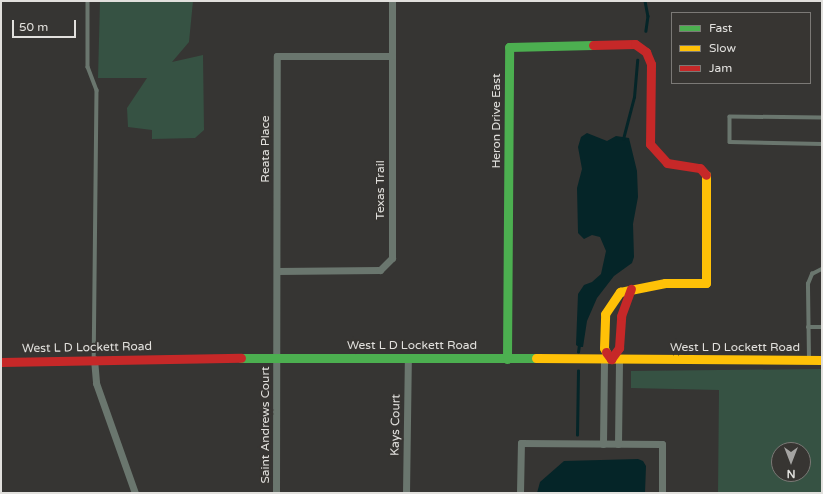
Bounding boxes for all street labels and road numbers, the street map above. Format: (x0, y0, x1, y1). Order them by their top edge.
street label: Heron Drive East (490, 73, 504, 169)
street label: Reata Place (259, 115, 273, 183)
street label: Texas Trail (374, 160, 388, 220)
street label: West L D Lockett Road (347, 339, 477, 353)
street label: West L D Lockett Road (22, 340, 152, 356)
street label: West L D Lockett Road (670, 341, 800, 355)
street label: Saint Andrews Court (259, 366, 273, 484)
street label: Kays Court (388, 394, 404, 456)

